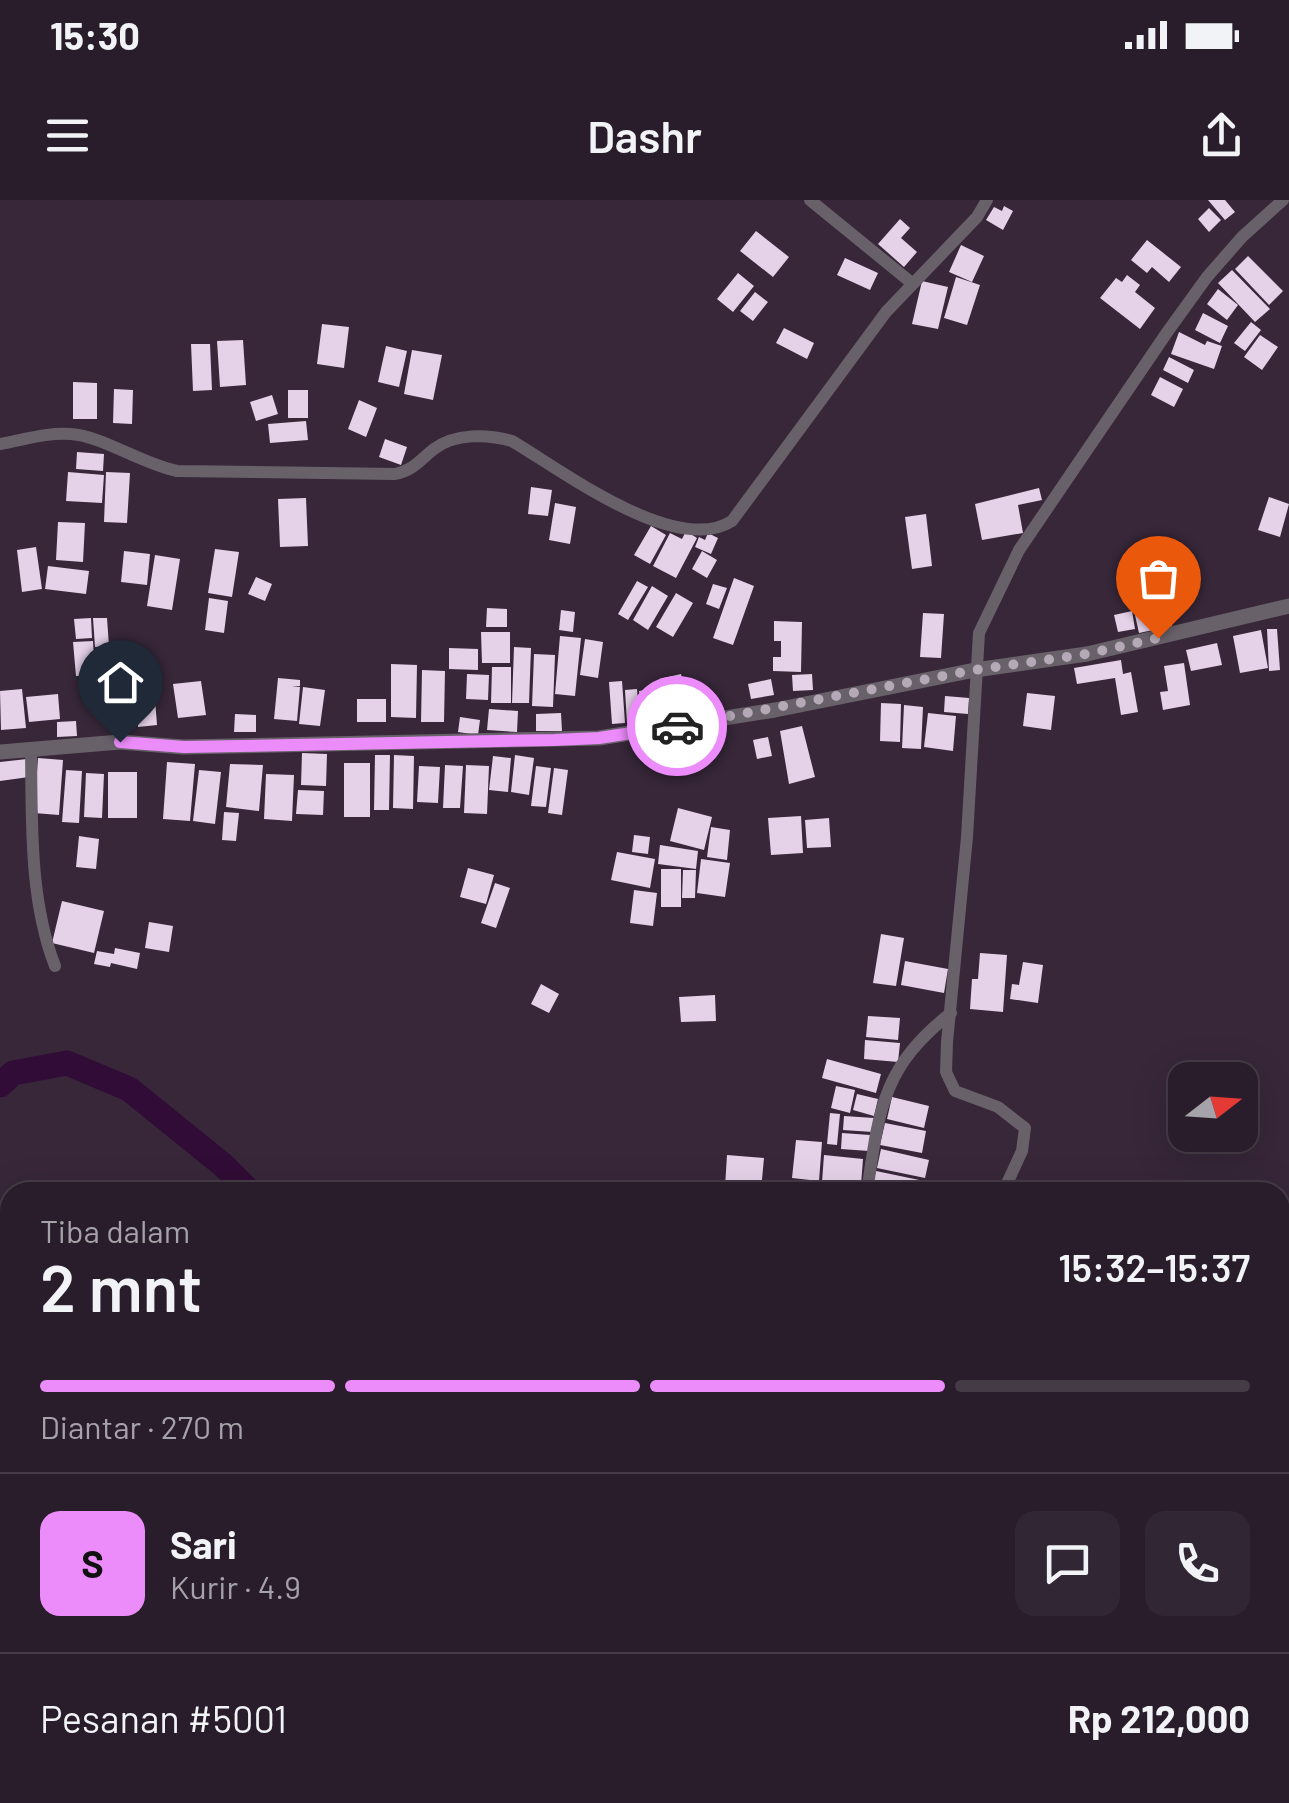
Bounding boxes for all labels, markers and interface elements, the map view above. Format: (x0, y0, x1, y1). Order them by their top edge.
text: 15:30 (50, 12, 140, 58)
icon: menu (40, 108, 95, 163)
text: Dashr (587, 108, 702, 162)
icon: share (1194, 108, 1249, 163)
pin (1116, 536, 1201, 639)
icon: bag (1131, 551, 1186, 606)
pin (78, 640, 163, 743)
icon: home (93, 655, 148, 710)
courier (627, 676, 727, 776)
icon: car (650, 699, 705, 754)
north arrow (1168, 1062, 1258, 1152)
map controls (1168, 1062, 1258, 1152)
text: Tiba dalam (40, 1211, 190, 1249)
text: 15:32–15:37 (1058, 1244, 1250, 1290)
text: 2 mnt (40, 1247, 202, 1325)
text: Diantar · 270 m (40, 1407, 244, 1445)
button: chat (1015, 1511, 1120, 1616)
button: phone (1145, 1511, 1250, 1616)
text: Sari (170, 1521, 237, 1567)
text: S (81, 1540, 104, 1586)
text: Kurir · 4.9 (170, 1567, 301, 1605)
text: Pesanan #5001 (40, 1695, 287, 1741)
text: Rp 212,000 (1068, 1695, 1250, 1741)

